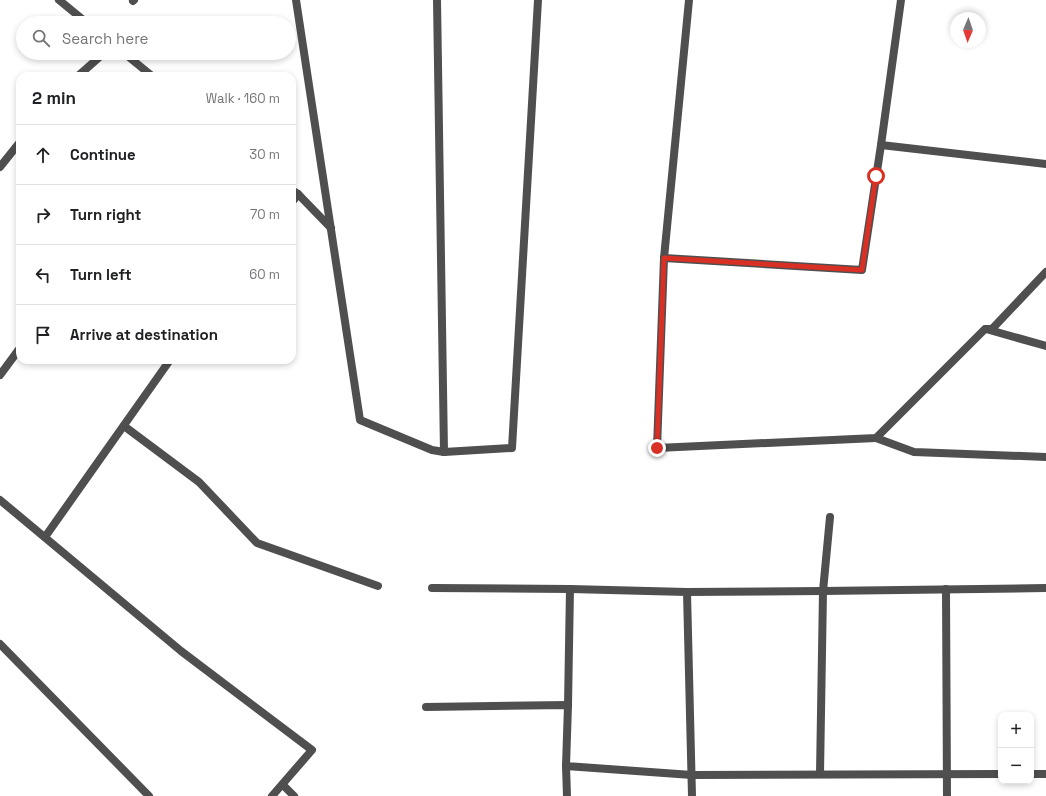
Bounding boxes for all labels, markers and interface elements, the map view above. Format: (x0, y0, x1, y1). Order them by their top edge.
north arrow (950, 12, 986, 48)
search box (16, 16, 296, 60)
icon: search (30, 27, 52, 49)
text: Search here (62, 29, 148, 48)
text: 2 min (32, 87, 76, 109)
text: Walk · 160 m (206, 90, 280, 107)
icon: ahead (32, 144, 54, 166)
text: Continue (70, 145, 136, 164)
text: 30 m (249, 146, 280, 163)
route start (867, 167, 885, 185)
icon: right (32, 204, 54, 226)
text: Turn right (70, 205, 141, 224)
text: 70 m (250, 206, 280, 223)
icon: left (32, 264, 54, 286)
text: Turn left (70, 265, 132, 284)
text: 60 m (249, 266, 280, 283)
icon: arrive (32, 324, 54, 346)
text: Arrive at destination (70, 325, 218, 344)
route end (648, 439, 666, 457)
map controls (998, 712, 1034, 784)
button: + (998, 712, 1034, 748)
button: − (998, 748, 1034, 784)

